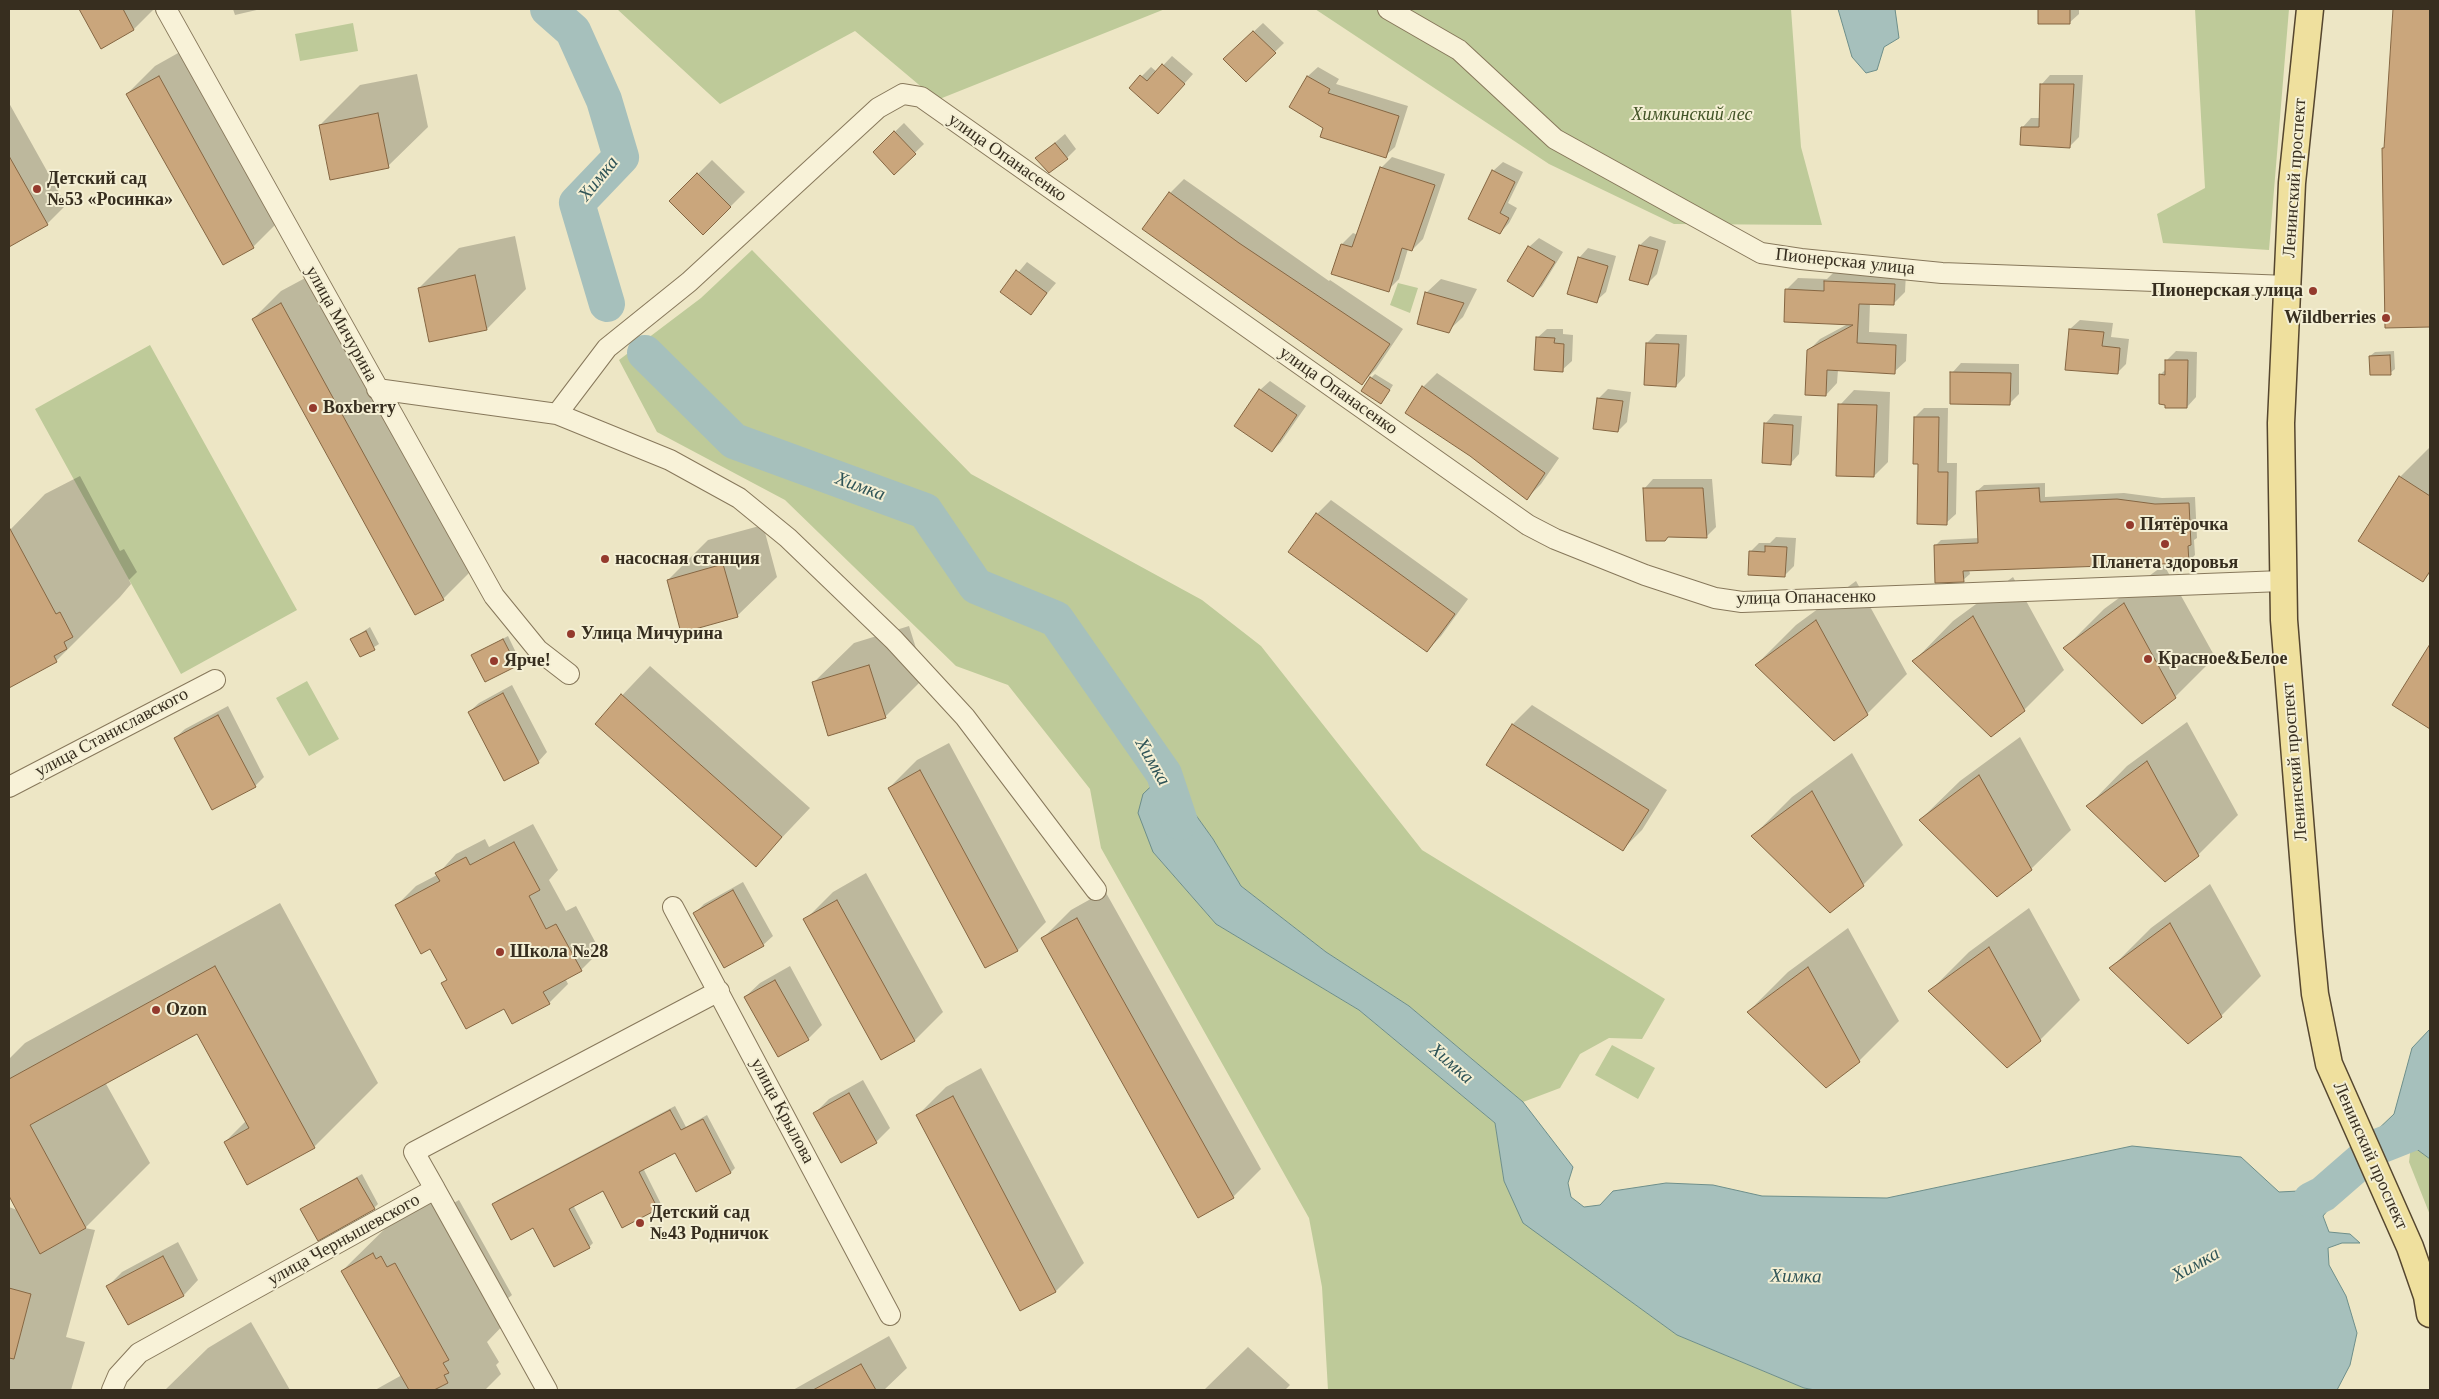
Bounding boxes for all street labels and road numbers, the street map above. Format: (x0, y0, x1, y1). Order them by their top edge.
street label: Ленинский проспект (2279, 98, 2311, 258)
street label: улица Опанасенко (944, 109, 1070, 207)
street label: Пионерская улица (1774, 244, 1916, 280)
street label: улица Мичурина (300, 262, 382, 386)
street label: улица Опанасенко (1275, 342, 1401, 440)
street label: улица Опанасенко (1736, 586, 1876, 610)
street label: Ленинский проспект (2277, 682, 2313, 842)
street label: улица Станиславского (32, 684, 192, 782)
street label: улица Крылова (745, 1055, 819, 1167)
street label: Ленинский проспект (2328, 1079, 2412, 1233)
street label: улица Чернышевского (264, 1189, 424, 1291)

